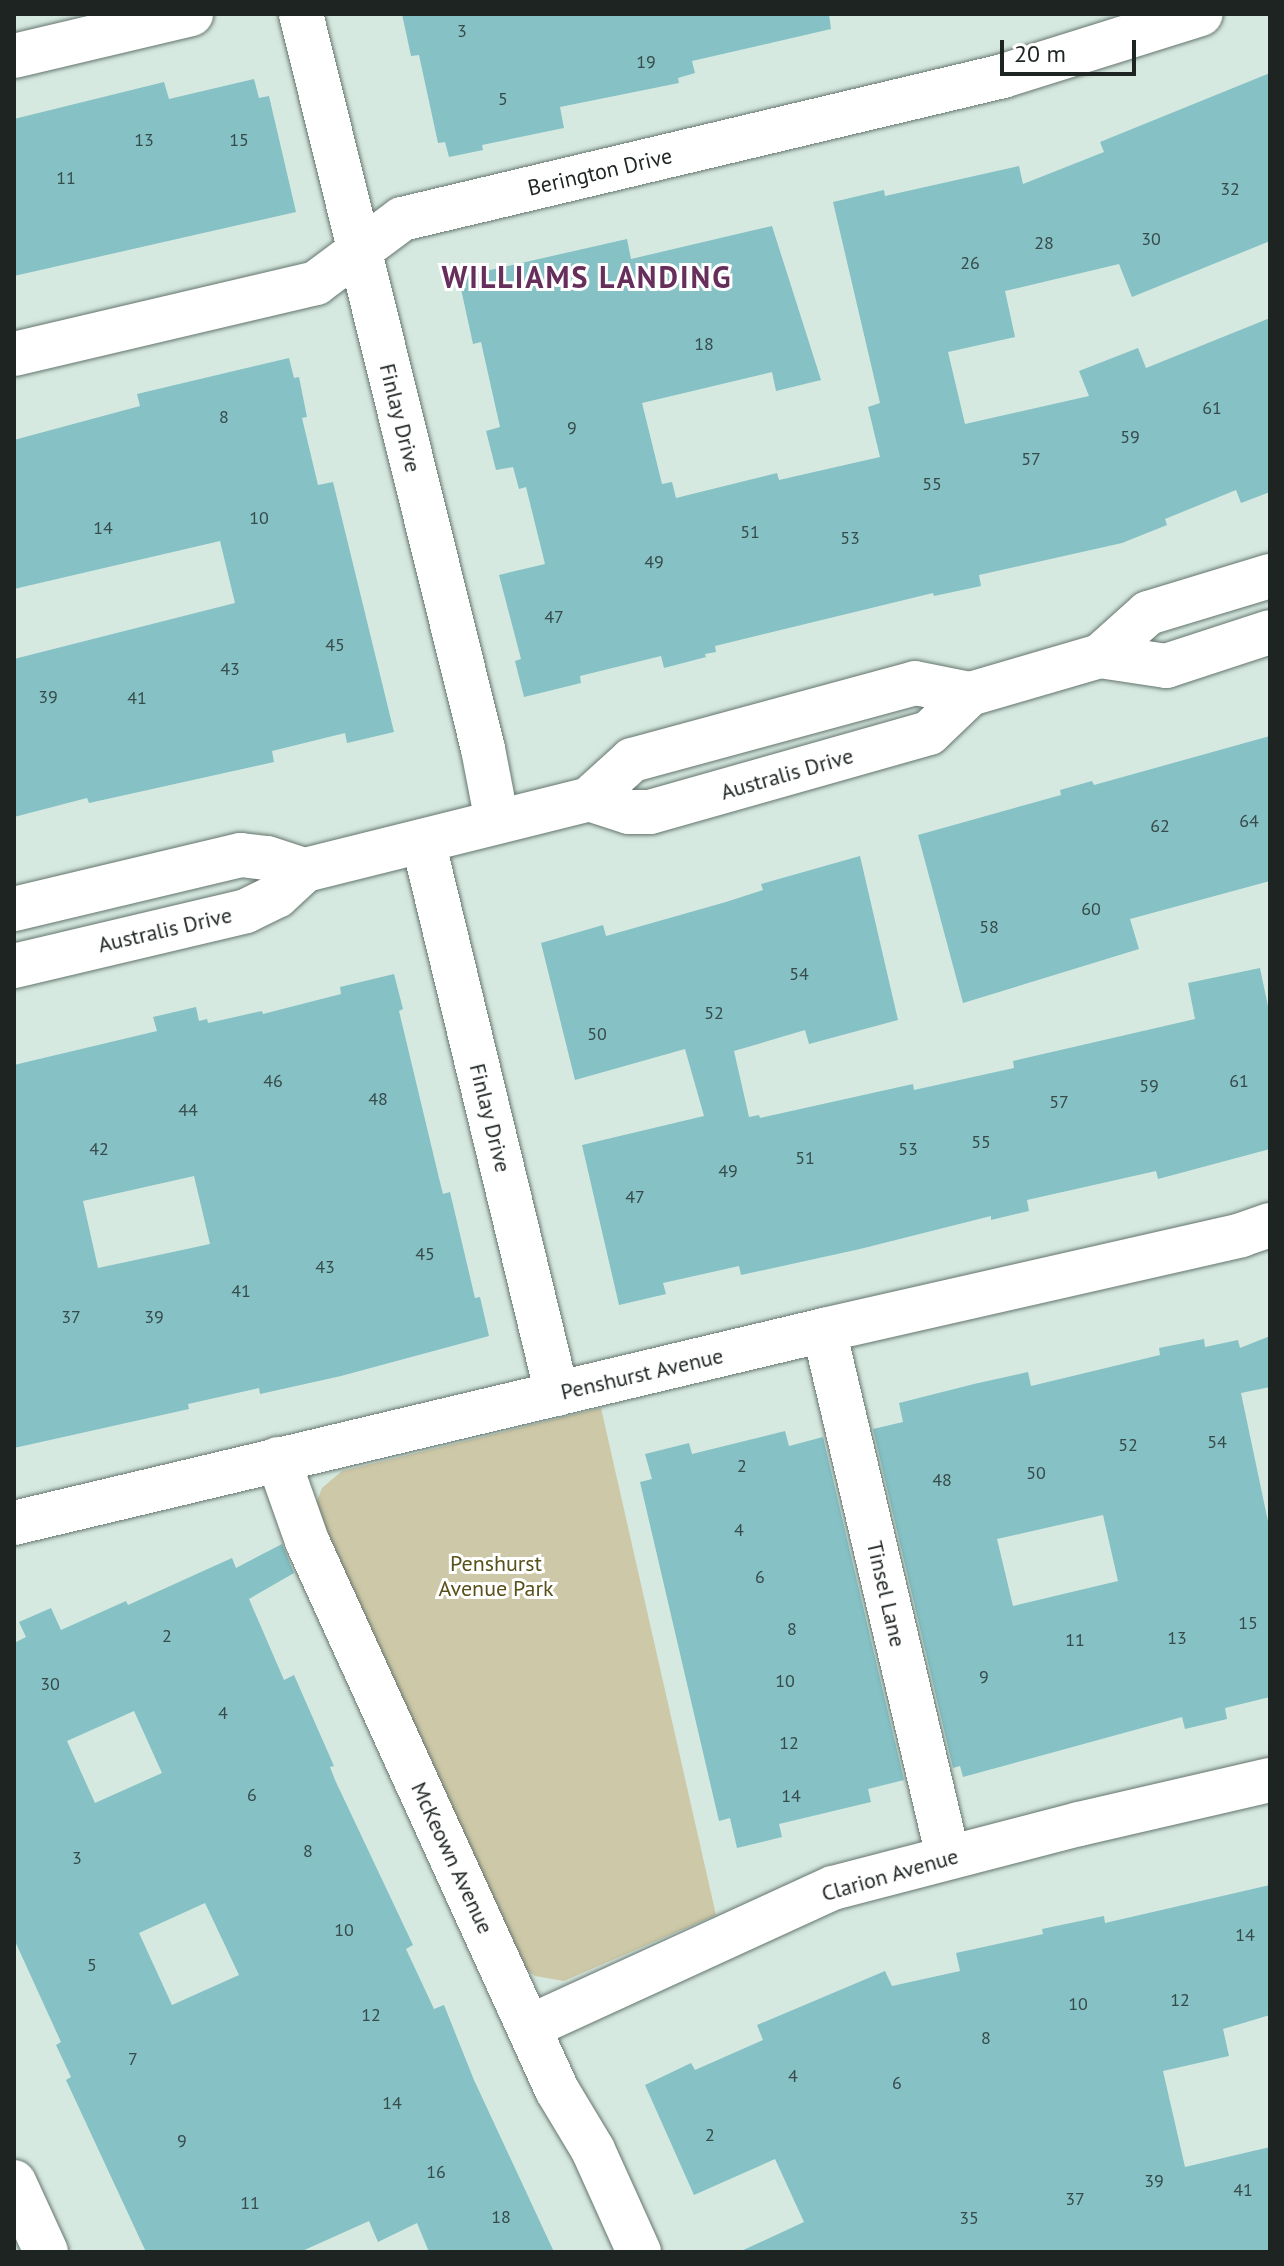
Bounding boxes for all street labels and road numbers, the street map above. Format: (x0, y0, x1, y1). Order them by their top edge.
street label: Berington Drive (525, 143, 675, 201)
street label: Finlay Drive (374, 360, 426, 476)
street label: Australis Drive (718, 742, 856, 806)
street label: Australis Drive (95, 902, 235, 958)
street label: Finlay Drive (464, 1060, 516, 1176)
street label: Penshurst Avenue (558, 1342, 726, 1406)
street label: Tinsel Lane (861, 1538, 911, 1650)
street label: McKeown Avenue (405, 1778, 499, 1938)
street label: Clarion Avenue (818, 1843, 962, 1907)

